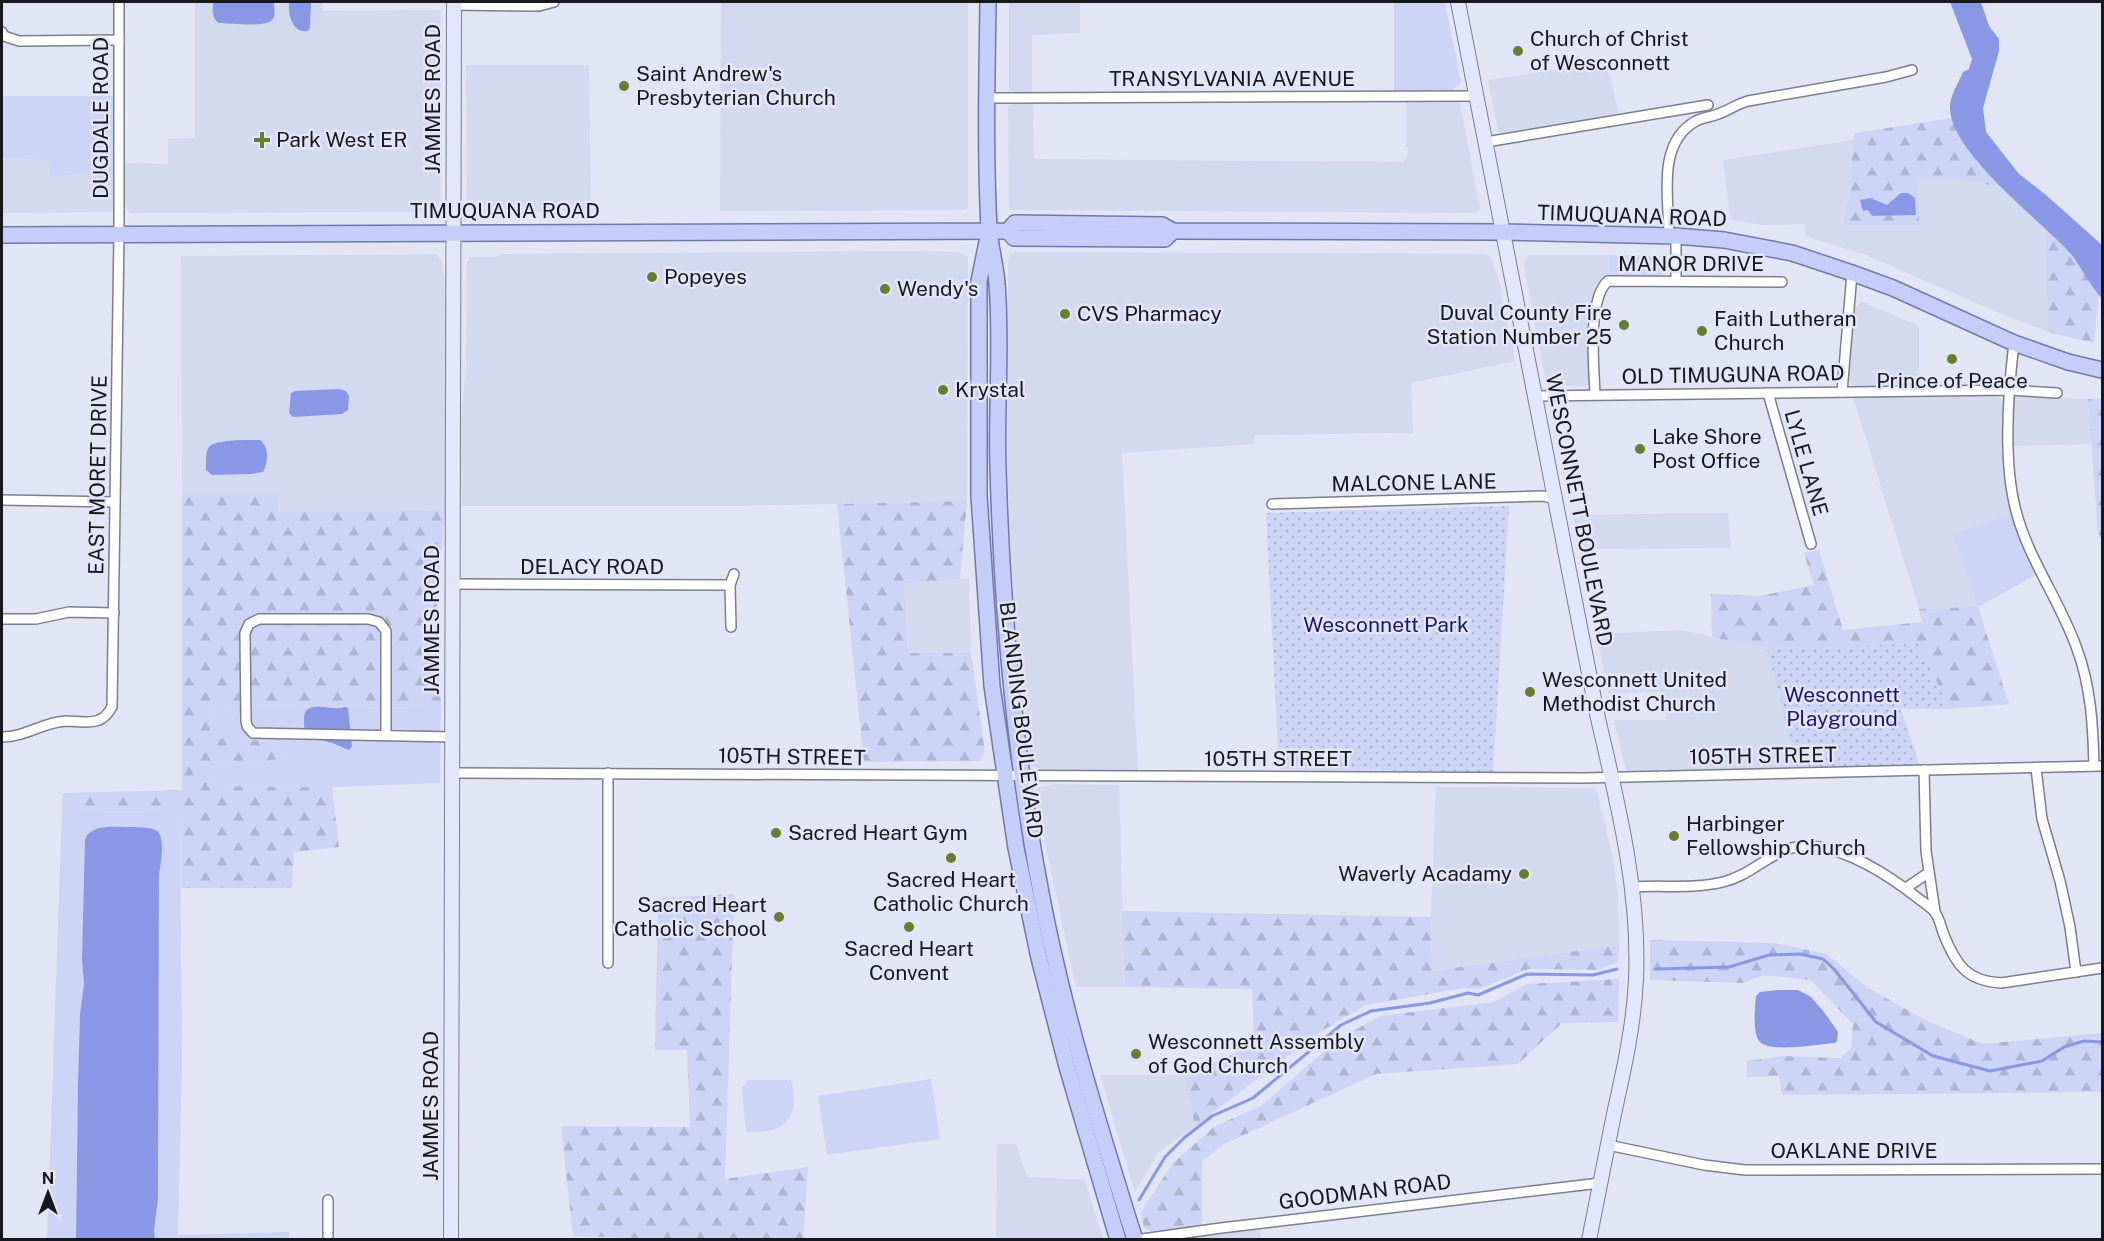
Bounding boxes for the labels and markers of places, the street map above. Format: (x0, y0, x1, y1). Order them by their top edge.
place label: Church of Christ of Wesconnett (1530, 26, 1689, 75)
marker: Church of Christ of Wesconnett (1511, 44, 1525, 58)
place label: Saint Andrew's Presbyterian Church (636, 61, 836, 110)
marker: Saint Andrew's Presbyterian Church (617, 79, 631, 93)
place label: Park West ER (276, 127, 407, 152)
marker: Park West ER (253, 131, 271, 149)
place label: Popeyes (664, 264, 747, 289)
marker: Popeyes (645, 270, 659, 284)
place label: Wendy's (897, 276, 978, 301)
marker: Wendy's (878, 282, 892, 296)
place label: Duval County Fire Station Number 25 (1427, 300, 1612, 349)
place label: CVS Pharmacy (1077, 301, 1222, 326)
place label: Faith Lutheran Church (1714, 306, 1857, 355)
marker: CVS Pharmacy (1058, 307, 1072, 321)
marker: Duval County Fire Station Number 25 (1617, 318, 1631, 332)
marker: Faith Lutheran Church (1695, 324, 1709, 338)
marker: Prince of Peace (1945, 352, 1959, 366)
place label: Prince of Peace (1876, 368, 2028, 393)
place label: Krystal (955, 377, 1025, 402)
marker: Krystal (936, 383, 950, 397)
place label: Lake Shore Post Office (1652, 424, 1762, 473)
marker: Lake Shore Post Office (1633, 442, 1647, 456)
place label: Wesconnett United Methodist Church (1542, 667, 1727, 716)
marker: Wesconnett United Methodist Church (1523, 685, 1537, 699)
place label: Harbinger Fellowship Church (1686, 811, 1866, 860)
place label: Sacred Heart Gym (788, 820, 968, 845)
marker: Sacred Heart Gym (769, 826, 783, 840)
marker: Harbinger Fellowship Church (1667, 829, 1681, 843)
marker: Sacred Heart Catholic Church (944, 851, 958, 865)
place label: Waverly Acadamy (1338, 861, 1512, 886)
place label: Sacred Heart Catholic Church (873, 867, 1029, 916)
marker: Waverly Acadamy (1517, 867, 1531, 881)
place label: Sacred Heart Catholic School (614, 892, 767, 941)
marker: Sacred Heart Catholic School (772, 910, 786, 924)
marker: Sacred Heart Convent (902, 920, 916, 934)
place label: Sacred Heart Convent (844, 936, 974, 985)
place label: Wesconnett Assembly of God Church (1148, 1029, 1364, 1078)
marker: Wesconnett Assembly of God Church (1129, 1047, 1143, 1061)

